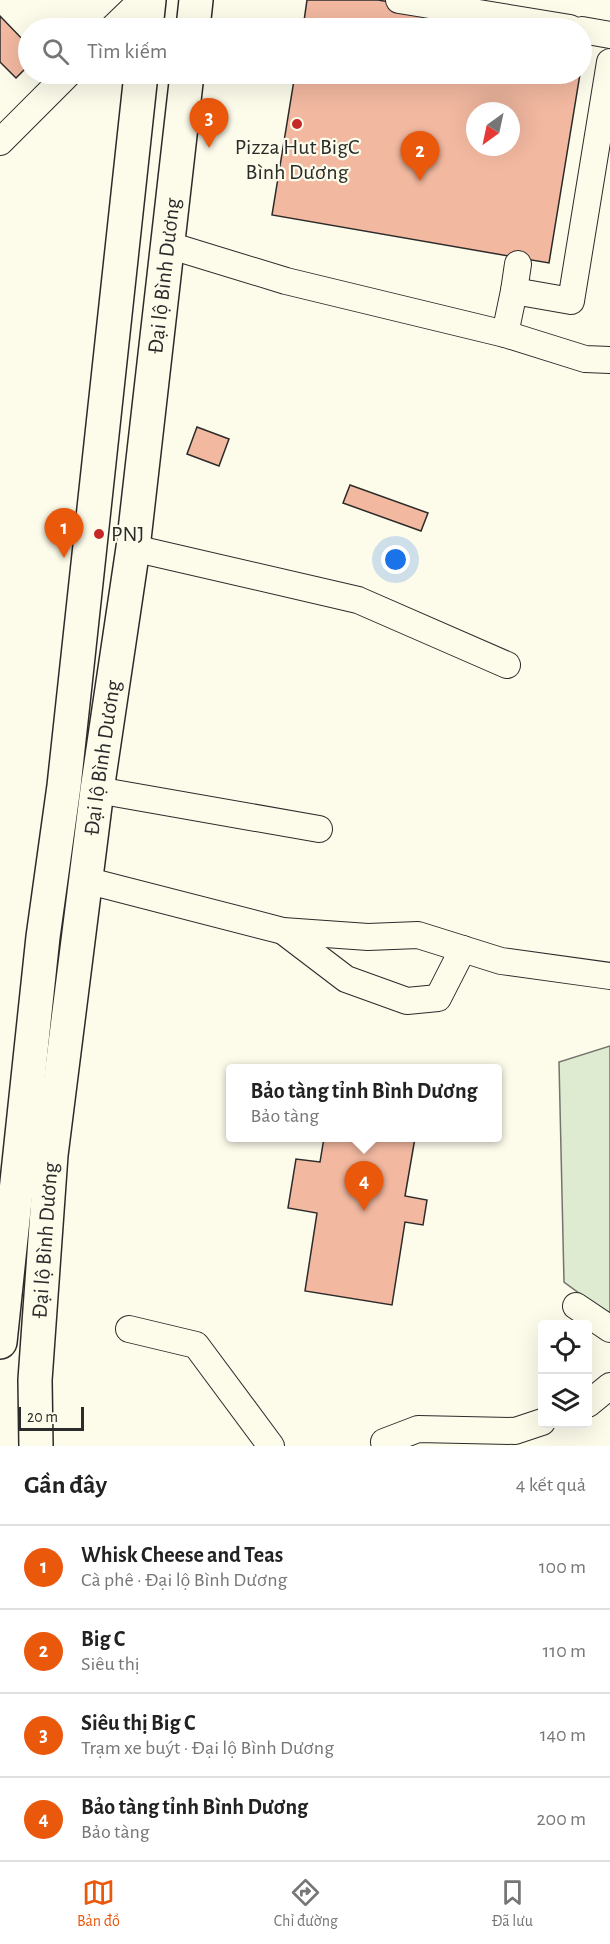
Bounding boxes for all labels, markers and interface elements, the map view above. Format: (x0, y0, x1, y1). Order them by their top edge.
search box (18, 18, 592, 84)
icon: search (39, 35, 72, 68)
text: Tìm kiếm (87, 40, 167, 62)
pin: 3 (190, 98, 228, 148)
north arrow (466, 102, 520, 156)
marker: Pizza Hut BigC Bình Dương (290, 117, 304, 131)
pin: 2 (400, 132, 440, 181)
place label: Pizza Hut BigC Bình Dương (235, 136, 359, 183)
street label: Đại lộ Bình Dương (144, 197, 184, 355)
pin: 1 (44, 508, 84, 558)
place label: PNJ (111, 523, 144, 545)
marker: PNJ (92, 527, 106, 541)
your location (381, 545, 410, 574)
street label: Đại lộ Bình Dương (80, 678, 124, 837)
popup (226, 1064, 502, 1142)
text: Bảo tàng tỉnh Bình Dương (250, 1080, 478, 1102)
text: Bảo tàng (250, 1106, 319, 1126)
street label: Đại lộ Bình Dương (28, 1161, 61, 1319)
pin: 4 (344, 1162, 384, 1211)
map controls (538, 1320, 592, 1428)
button: locate (538, 1320, 592, 1374)
button: layers (538, 1374, 592, 1428)
scale bar (18, 1404, 84, 1432)
text: 20 m (27, 1409, 58, 1425)
text: Gần đây (24, 1472, 107, 1498)
text: 4 kết quả (516, 1475, 586, 1495)
text: Whisk Cheese and Teas (81, 1544, 283, 1566)
text: 1 (40, 1557, 47, 1577)
text: 100 m (539, 1557, 586, 1577)
text: Cà phê · Đại lộ Bình Dương (81, 1570, 287, 1590)
text: Big C (81, 1628, 125, 1650)
text: 2 (39, 1641, 48, 1661)
text: 110 m (542, 1641, 586, 1661)
text: Siêu thị (81, 1654, 140, 1674)
text: Siêu thị Big C (81, 1712, 195, 1734)
text: 3 (39, 1725, 48, 1745)
text: 140 m (540, 1725, 586, 1745)
text: Trạm xe buýt · Đại lộ Bình Dương (81, 1738, 334, 1758)
text: Bảo tàng tỉnh Bình Dương (81, 1796, 308, 1818)
text: 4 (38, 1809, 49, 1829)
text: 200 m (536, 1809, 586, 1829)
text: Bảo tàng (81, 1822, 150, 1842)
tab: Bản đồ (77, 1876, 120, 1931)
tab: Chỉ đường (274, 1876, 338, 1931)
tab: Đã lưu (492, 1876, 533, 1931)

